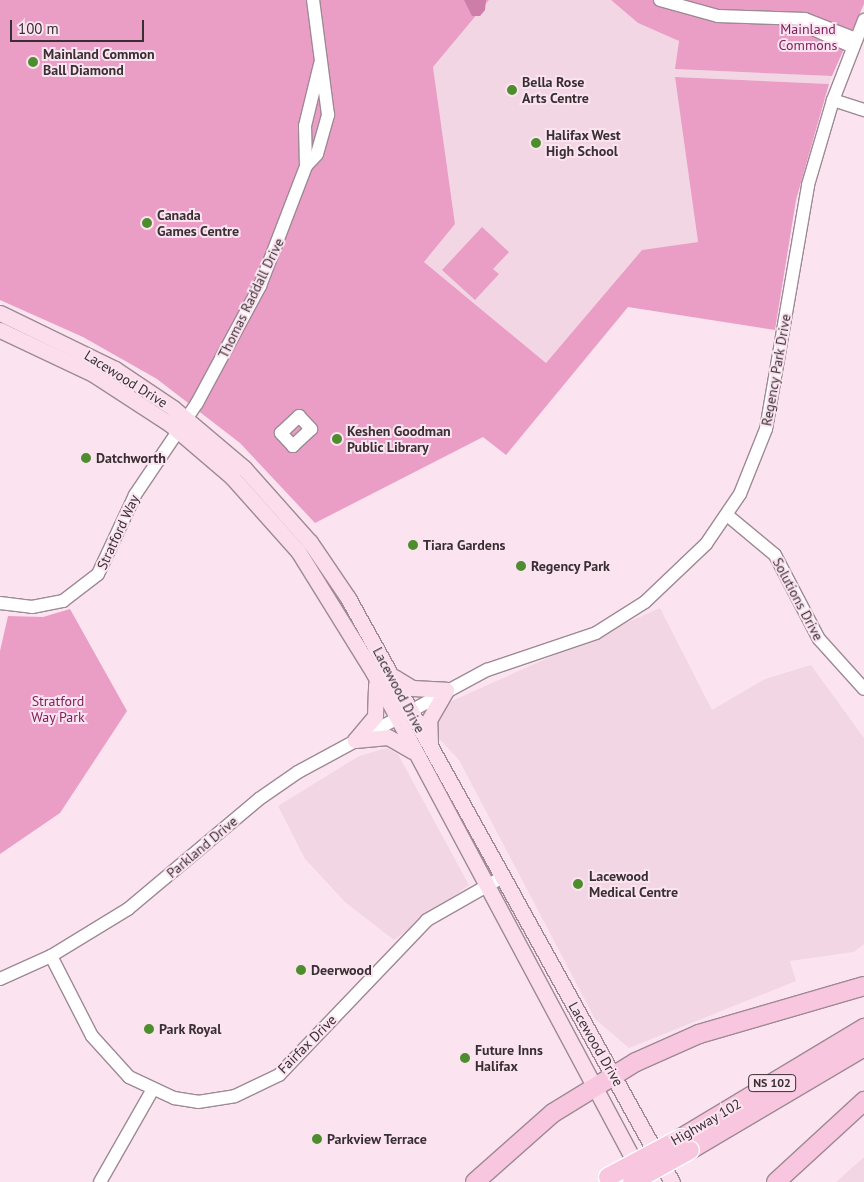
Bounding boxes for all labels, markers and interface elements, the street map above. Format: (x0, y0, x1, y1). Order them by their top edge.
scale bar (12, 10, 146, 42)
text: 100 m (18, 19, 59, 38)
park label: Mainland Commons (779, 21, 837, 54)
place label: Mainland Common Ball Diamond (43, 46, 155, 78)
marker: Mainland Common Ball Diamond (27, 56, 39, 68)
place label: Bella Rose Arts Centre (522, 74, 589, 106)
marker: Bella Rose Arts Centre (506, 84, 518, 96)
place label: Halifax West High School (546, 127, 622, 160)
marker: Halifax West High School (530, 137, 542, 149)
place label: Canada Games Centre (157, 207, 239, 240)
marker: Canada Games Centre (141, 217, 153, 229)
street label: Thomas Raddall Drive (215, 235, 287, 361)
street label: Regency Park Drive (758, 312, 794, 428)
street label: Lacewood Drive (81, 347, 171, 411)
place label: Keshen Goodman Public Library (347, 423, 451, 456)
marker: Keshen Goodman Public Library (331, 433, 343, 445)
place label: Datchworth (96, 450, 166, 466)
marker: Datchworth (80, 452, 92, 464)
street label: Stratford Way (93, 492, 143, 572)
place label: Tiara Gardens (423, 537, 506, 553)
marker: Tiara Gardens (407, 539, 419, 551)
street label: Solutions Drive (769, 555, 827, 643)
place label: Regency Park (531, 558, 610, 574)
marker: Regency Park (515, 560, 527, 572)
street label: Lacewood Drive (369, 644, 429, 736)
park label: Stratford Way Park (31, 693, 85, 726)
street label: Parkland Drive (163, 813, 241, 881)
place label: Lacewood Medical Centre (589, 868, 678, 900)
marker: Lacewood Medical Centre (571, 877, 585, 891)
place label: Deerwood (311, 962, 372, 978)
marker: Deerwood (295, 964, 307, 976)
street label: Lacewood Drive (565, 999, 627, 1089)
street label: Fairfax Drive (274, 1011, 340, 1077)
place label: Park Royal (159, 1021, 222, 1037)
marker: Park Royal (143, 1023, 155, 1035)
place label: Future Inns Halifax (475, 1042, 543, 1074)
marker: Future Inns Halifax (459, 1052, 471, 1064)
road number: NS 102 (747, 1074, 797, 1092)
street label: Highway 102 (668, 1095, 744, 1149)
place label: Parkview Terrace (327, 1131, 428, 1147)
marker: Parkview Terrace (311, 1133, 323, 1145)

